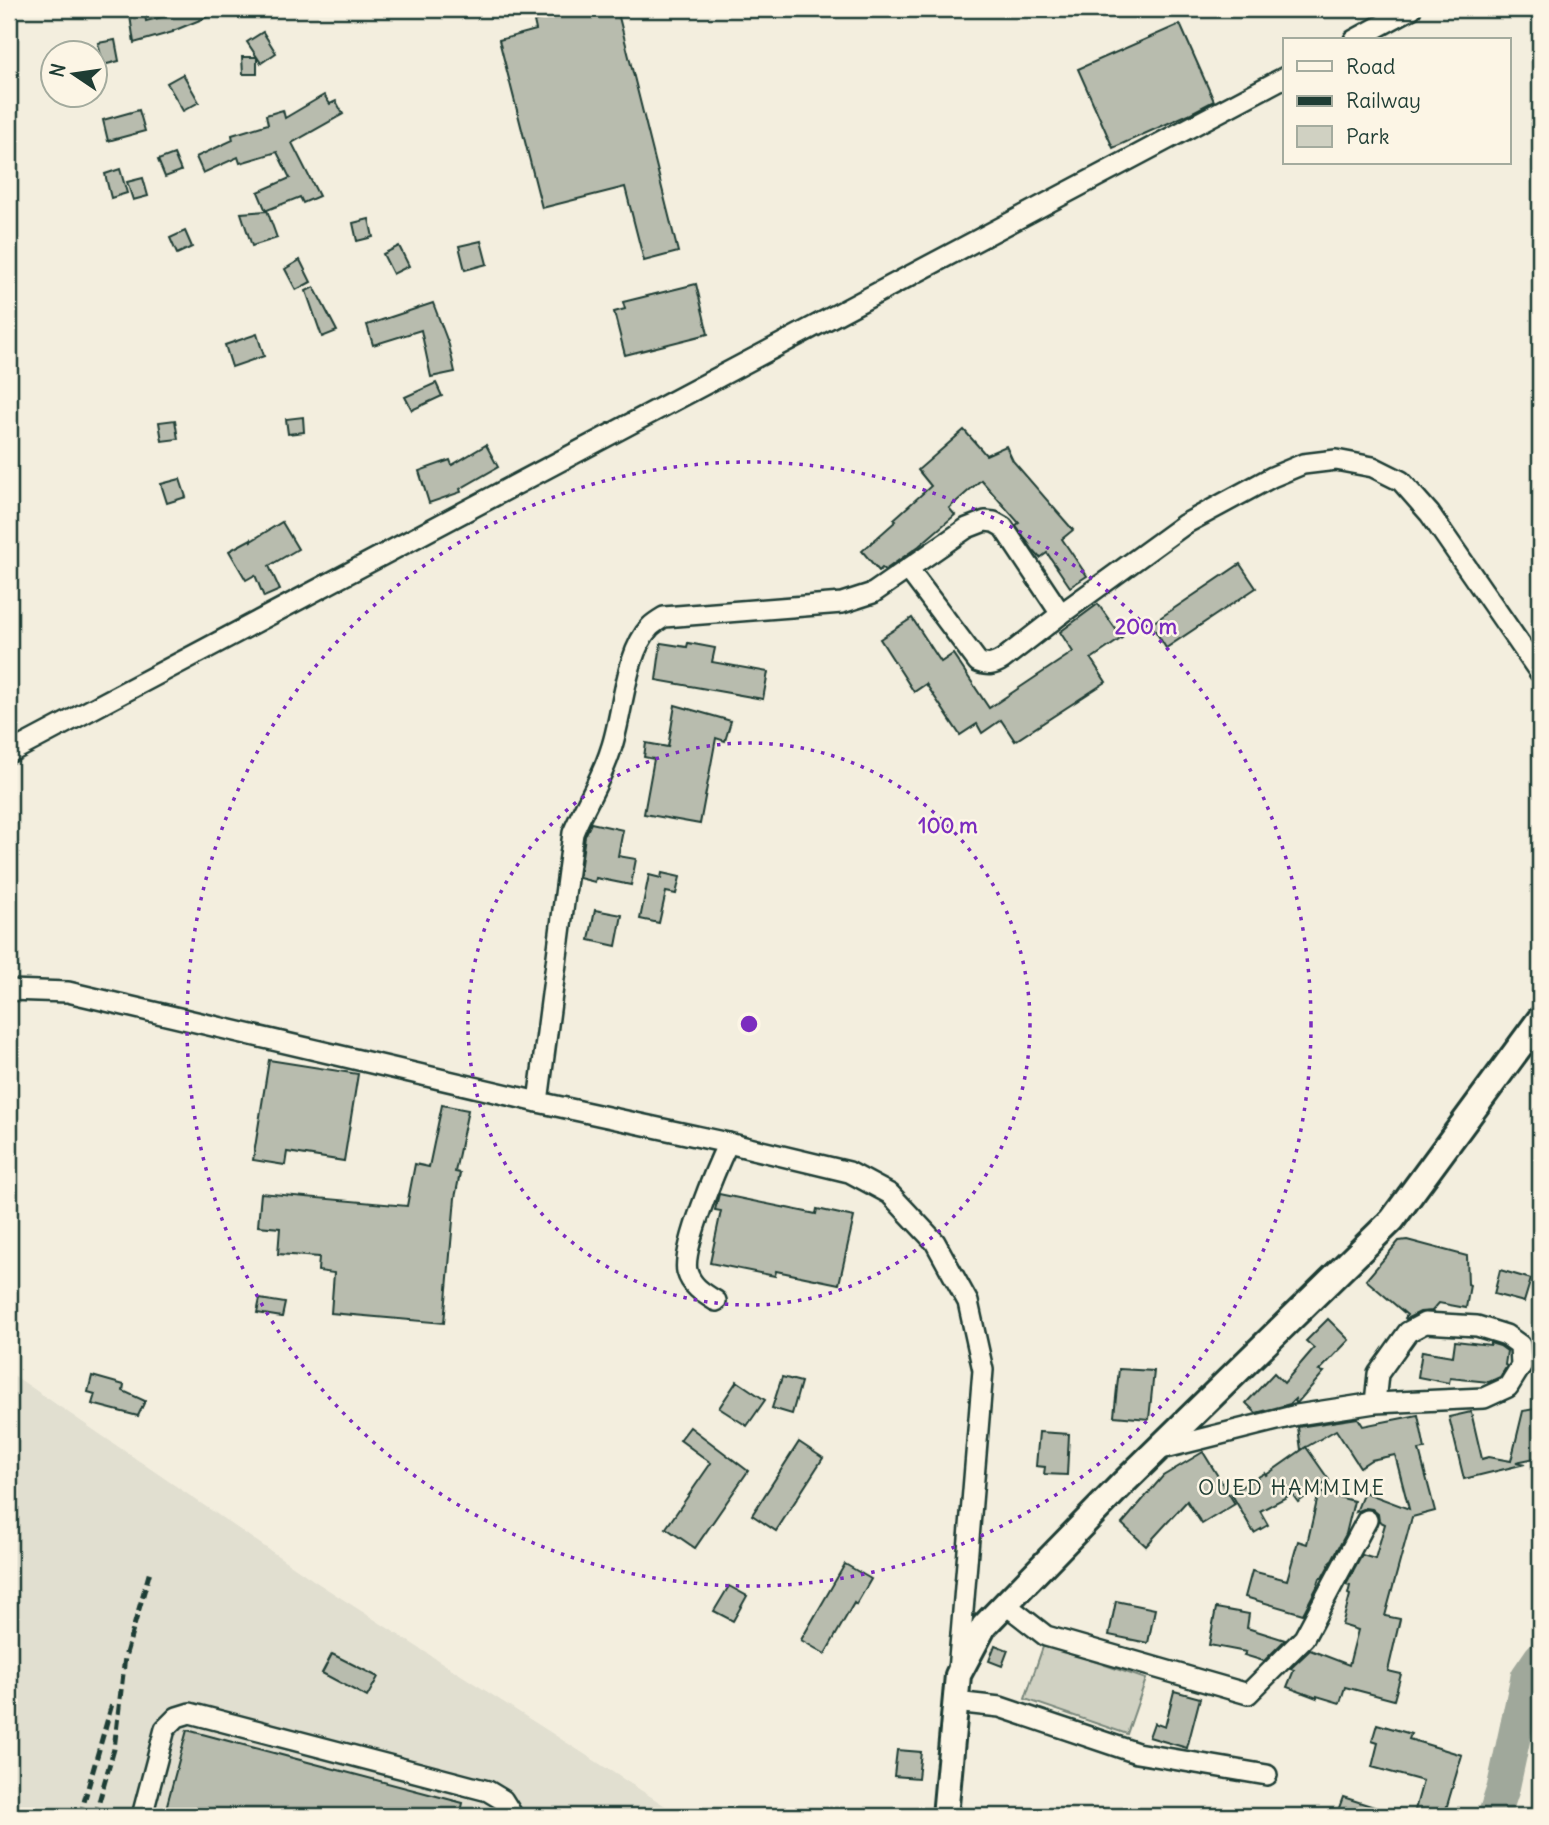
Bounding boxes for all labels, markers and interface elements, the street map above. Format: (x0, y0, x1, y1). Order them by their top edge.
north arrow (38, 38, 108, 108)
legend (1283, 38, 1510, 164)
text: Road (1346, 53, 1395, 80)
text: N (44, 61, 71, 79)
text: Railway (1346, 87, 1421, 114)
text: Park (1346, 123, 1389, 150)
text: 200 m (1115, 613, 1178, 640)
text: 100 m (918, 812, 978, 839)
centre of rings (737, 1012, 761, 1036)
district label: OUED HAMMIME (1198, 1474, 1386, 1501)

